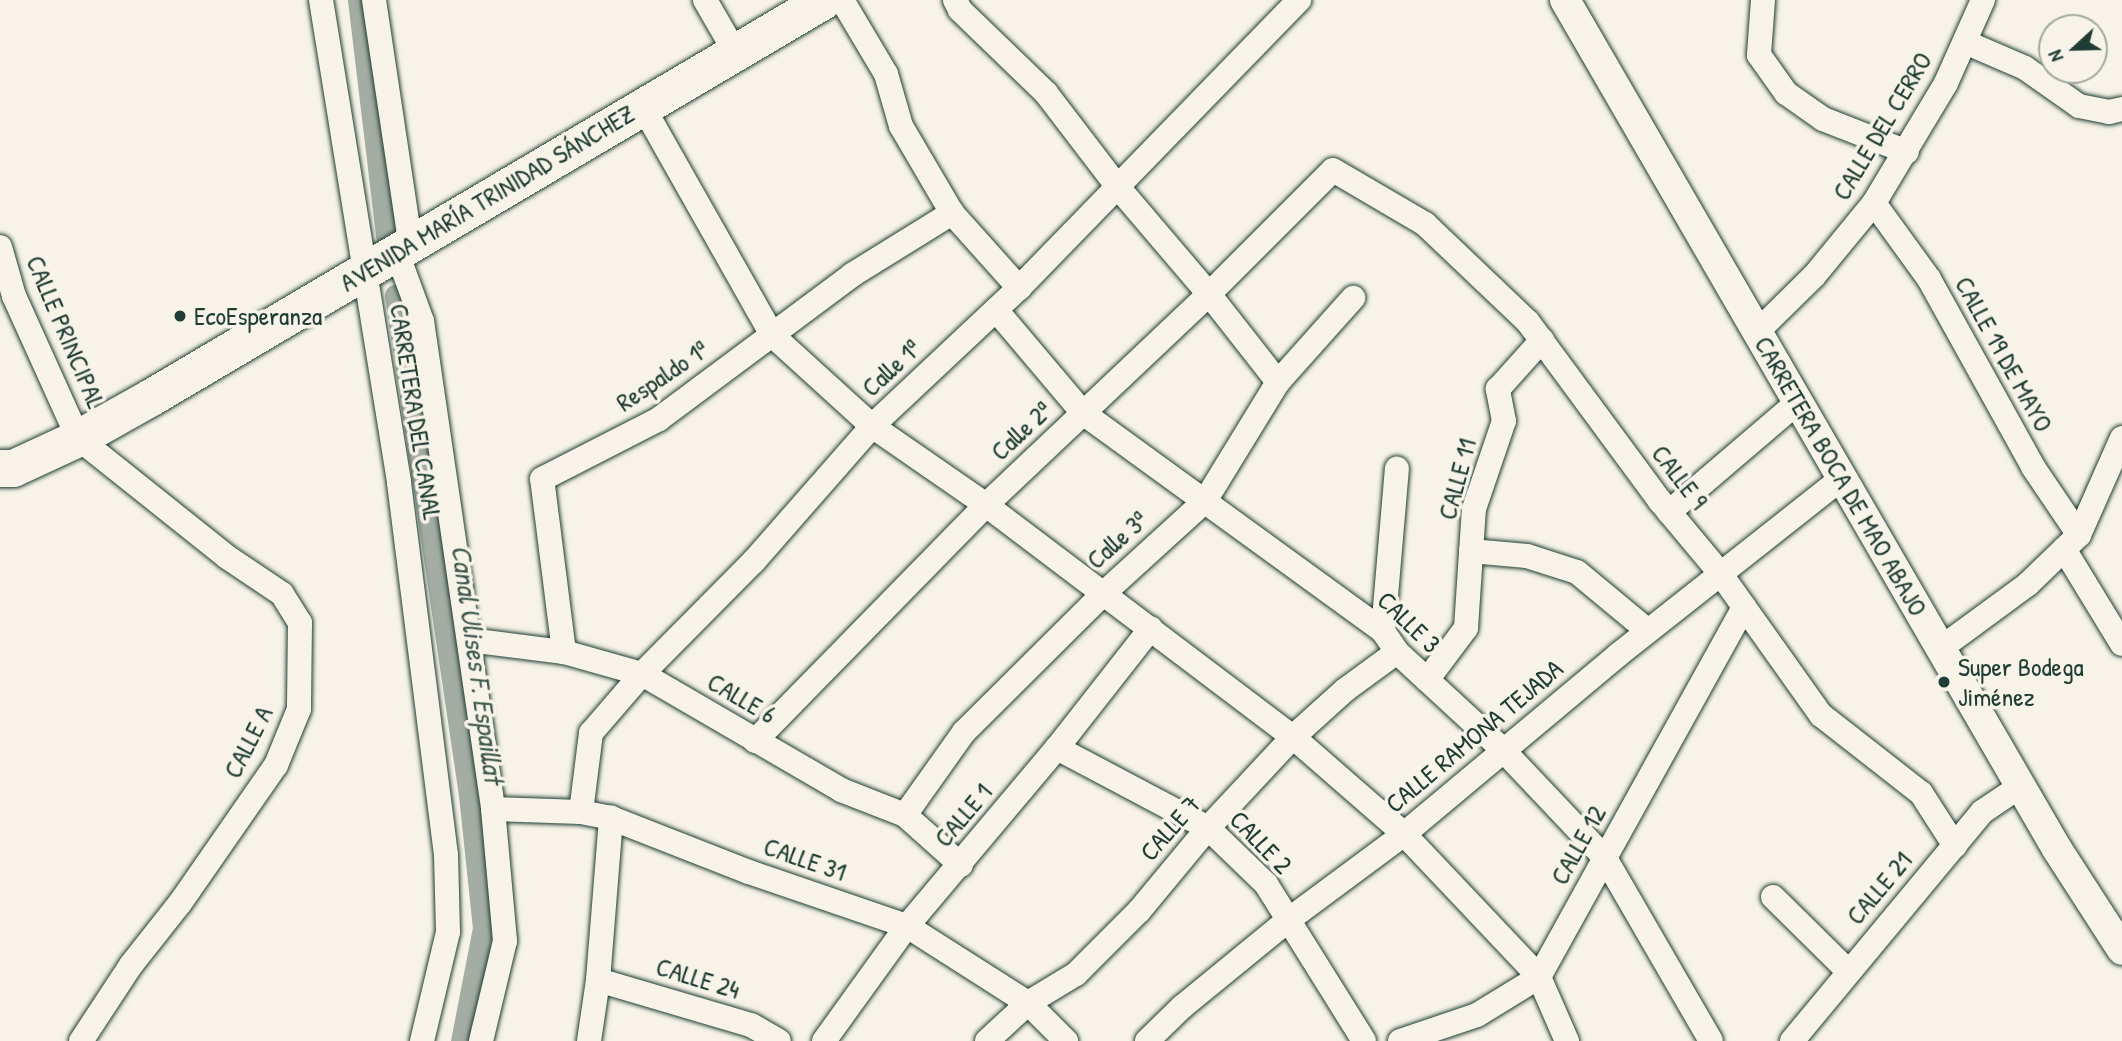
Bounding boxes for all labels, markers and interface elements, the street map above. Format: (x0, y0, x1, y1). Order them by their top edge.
north arrow (2038, 14, 2108, 84)
street label: CALLE DEL CERRO (1826, 46, 1938, 206)
text: N (2041, 47, 2069, 66)
street label: AVENIDA MARÍA TRINIDAD SÁNCHEZ (334, 98, 640, 298)
street label: CALLE PRINCIPAL (20, 251, 112, 413)
street label: CALLE 19 DE MAYO (1949, 271, 2059, 437)
place label: EcoEsperanza (194, 300, 322, 332)
street label: CARRETERA DEL CANAL (383, 302, 449, 522)
marker: EcoEsperanza (172, 308, 188, 324)
street label: CARRETERA BOCA DE MAO ABAJO (1748, 331, 1934, 621)
street label: Calle 1ª (855, 333, 927, 403)
street label: Respaldo 1ª (610, 334, 714, 418)
street label: Calle 2ª (984, 395, 1058, 467)
street label: CALLE 11 (1431, 435, 1483, 523)
street label: CALLE 9 (1645, 439, 1715, 515)
street label: Calle 3ª (1080, 505, 1154, 575)
water label: Canal Ulises F. Espaillat (445, 543, 511, 785)
street label: CALLE 3 (1371, 585, 1447, 659)
place label: Super Bodega Jiménez (1958, 651, 2084, 712)
street label: CALLE RAMONA TEJADA (1379, 653, 1569, 819)
street label: CALLE 6 (702, 666, 782, 730)
marker: Super Bodega Jiménez (1936, 674, 1952, 690)
street label: CALLE A (217, 701, 279, 783)
street label: CALLE 1 (928, 777, 998, 853)
street label: CALLE 7 (1133, 789, 1207, 867)
street label: CALLE 12 (1544, 800, 1612, 890)
street label: CALLE 2 (1223, 804, 1299, 880)
street label: CALLE 31 (760, 830, 850, 888)
street label: CALLE 21 (1840, 845, 1918, 931)
street label: CALLE 24 (652, 951, 744, 1005)

